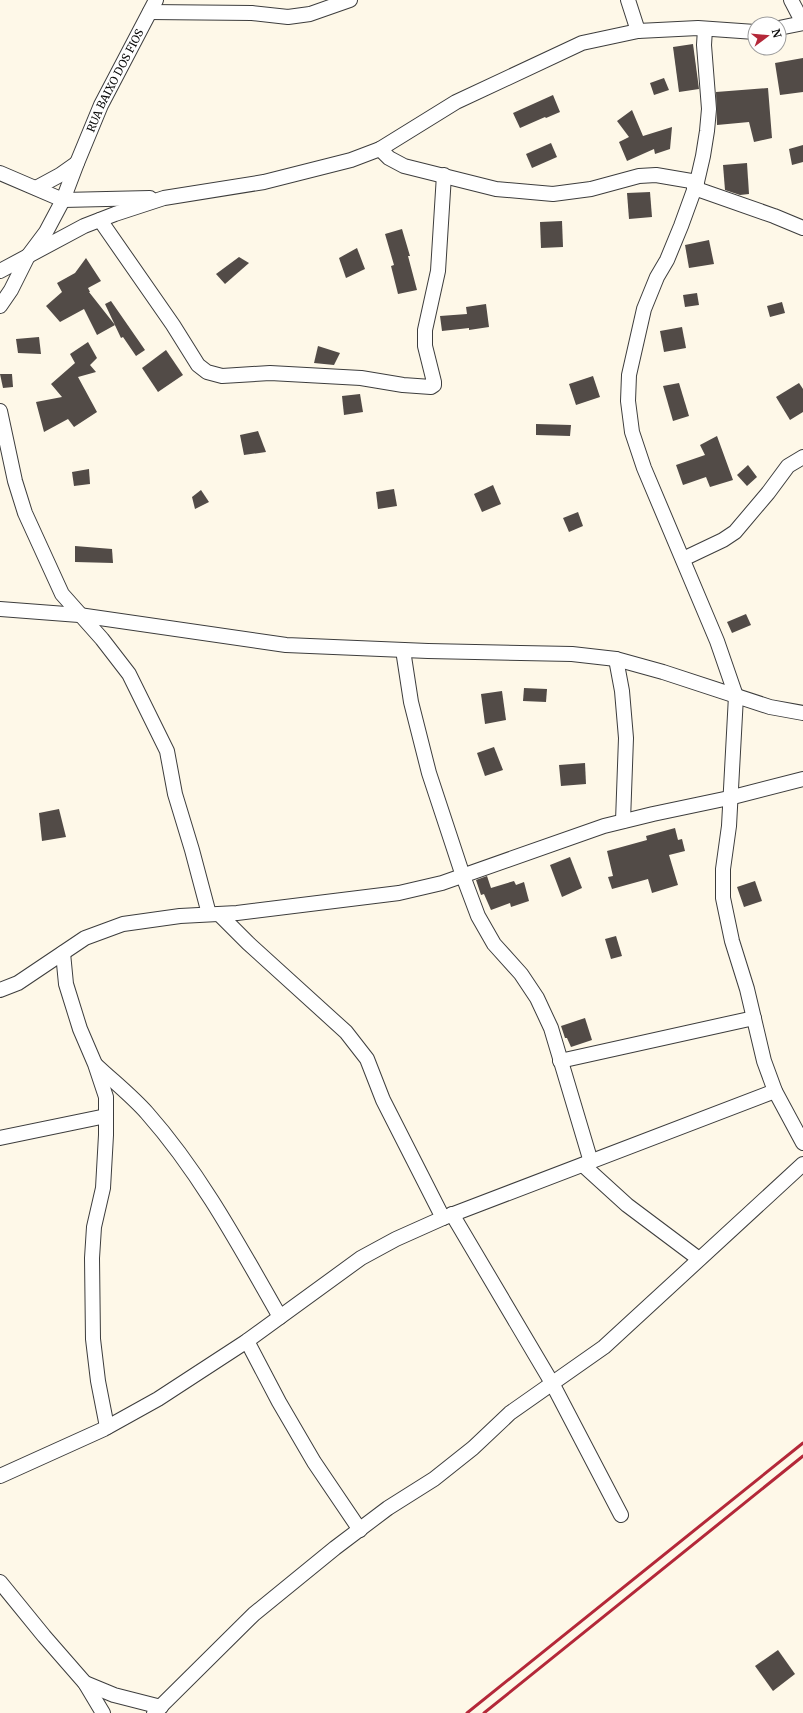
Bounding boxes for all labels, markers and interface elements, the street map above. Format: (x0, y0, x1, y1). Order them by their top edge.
north arrow (747, 16, 787, 56)
street label: RUA BAIXO DOS FIOS (84, 26, 147, 134)
text: N (769, 27, 785, 40)

